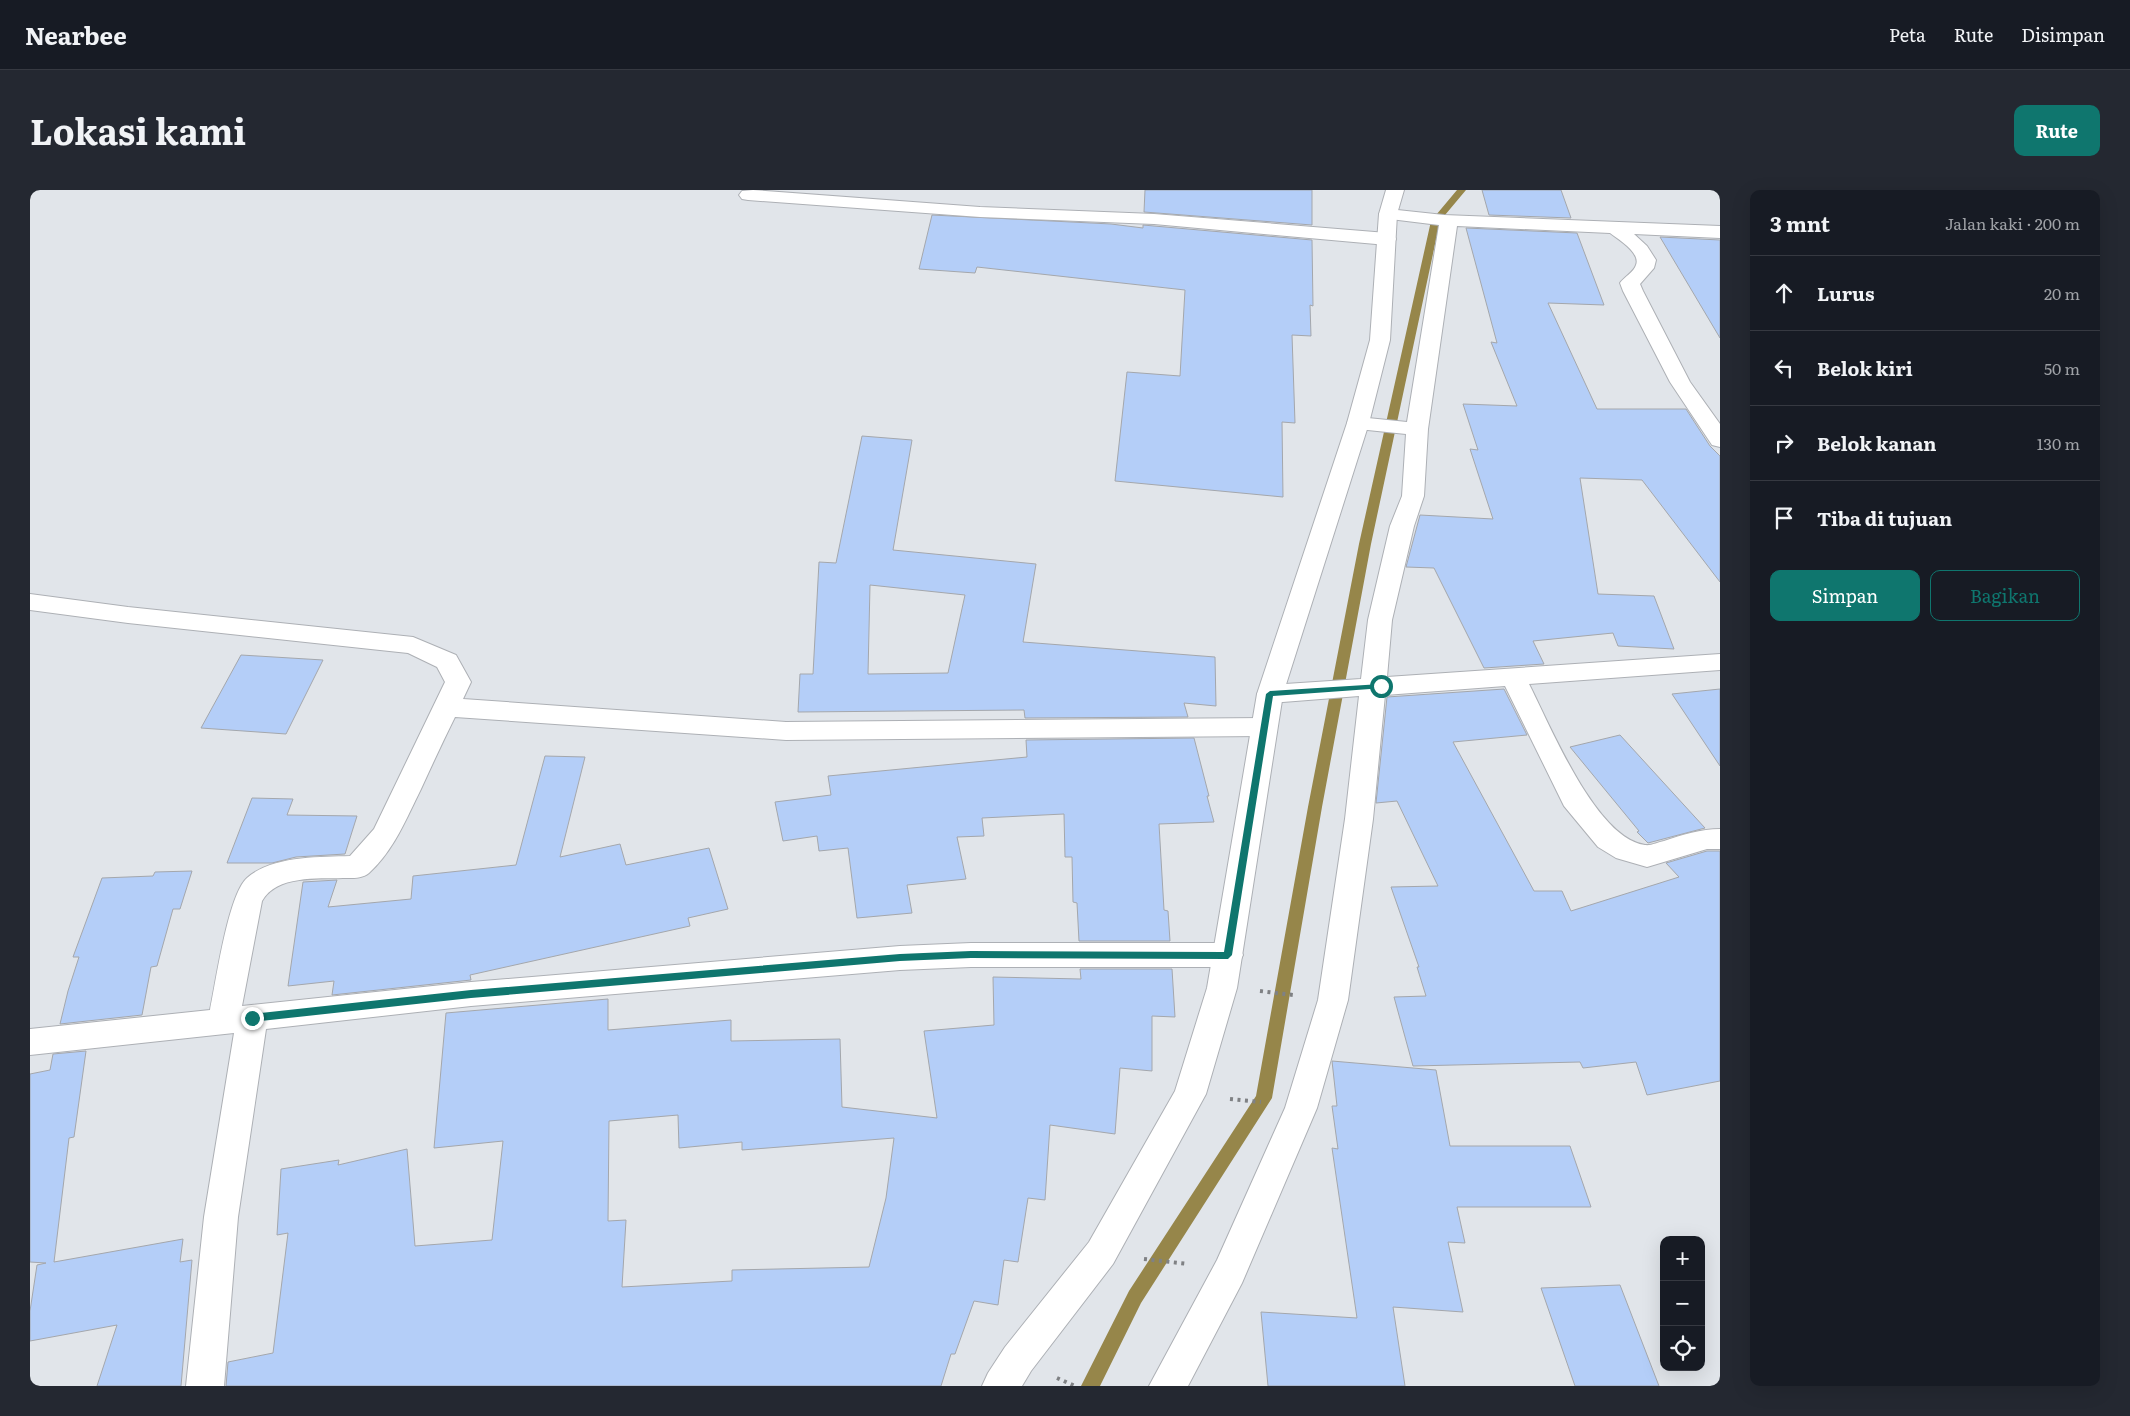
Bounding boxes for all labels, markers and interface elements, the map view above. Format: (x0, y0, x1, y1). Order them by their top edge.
text: Nearbee (25, 17, 127, 52)
text: Peta (1889, 21, 1926, 48)
text: Rute (1954, 21, 1993, 48)
text: Disimpan (2021, 21, 2105, 48)
text: Lokasi kami (30, 104, 246, 156)
button: Rute (2014, 105, 2100, 156)
text: 3 mnt (1770, 207, 1830, 238)
text: Jalan kaki · 200 m (1945, 211, 2080, 235)
icon: ahead (1770, 279, 1798, 307)
text: Lurus (1817, 279, 1874, 307)
text: 20 m (2044, 281, 2080, 305)
icon: left (1770, 354, 1798, 382)
text: Belok kiri (1817, 354, 1913, 382)
text: 50 m (2044, 356, 2080, 380)
icon: right (1770, 429, 1798, 457)
text: Belok kanan (1817, 429, 1936, 457)
text: 130 m (2037, 431, 2080, 455)
icon: arrive (1770, 504, 1798, 532)
text: Tiba di tujuan (1817, 504, 1952, 532)
button: Simpan (1770, 570, 1920, 621)
button: Bagikan (1930, 570, 2080, 621)
route start (1370, 675, 1393, 698)
route end (241, 1007, 264, 1030)
map controls (1660, 1236, 1705, 1371)
button: + (1660, 1236, 1705, 1281)
button: − (1660, 1281, 1705, 1326)
button: locate (1660, 1326, 1705, 1371)

